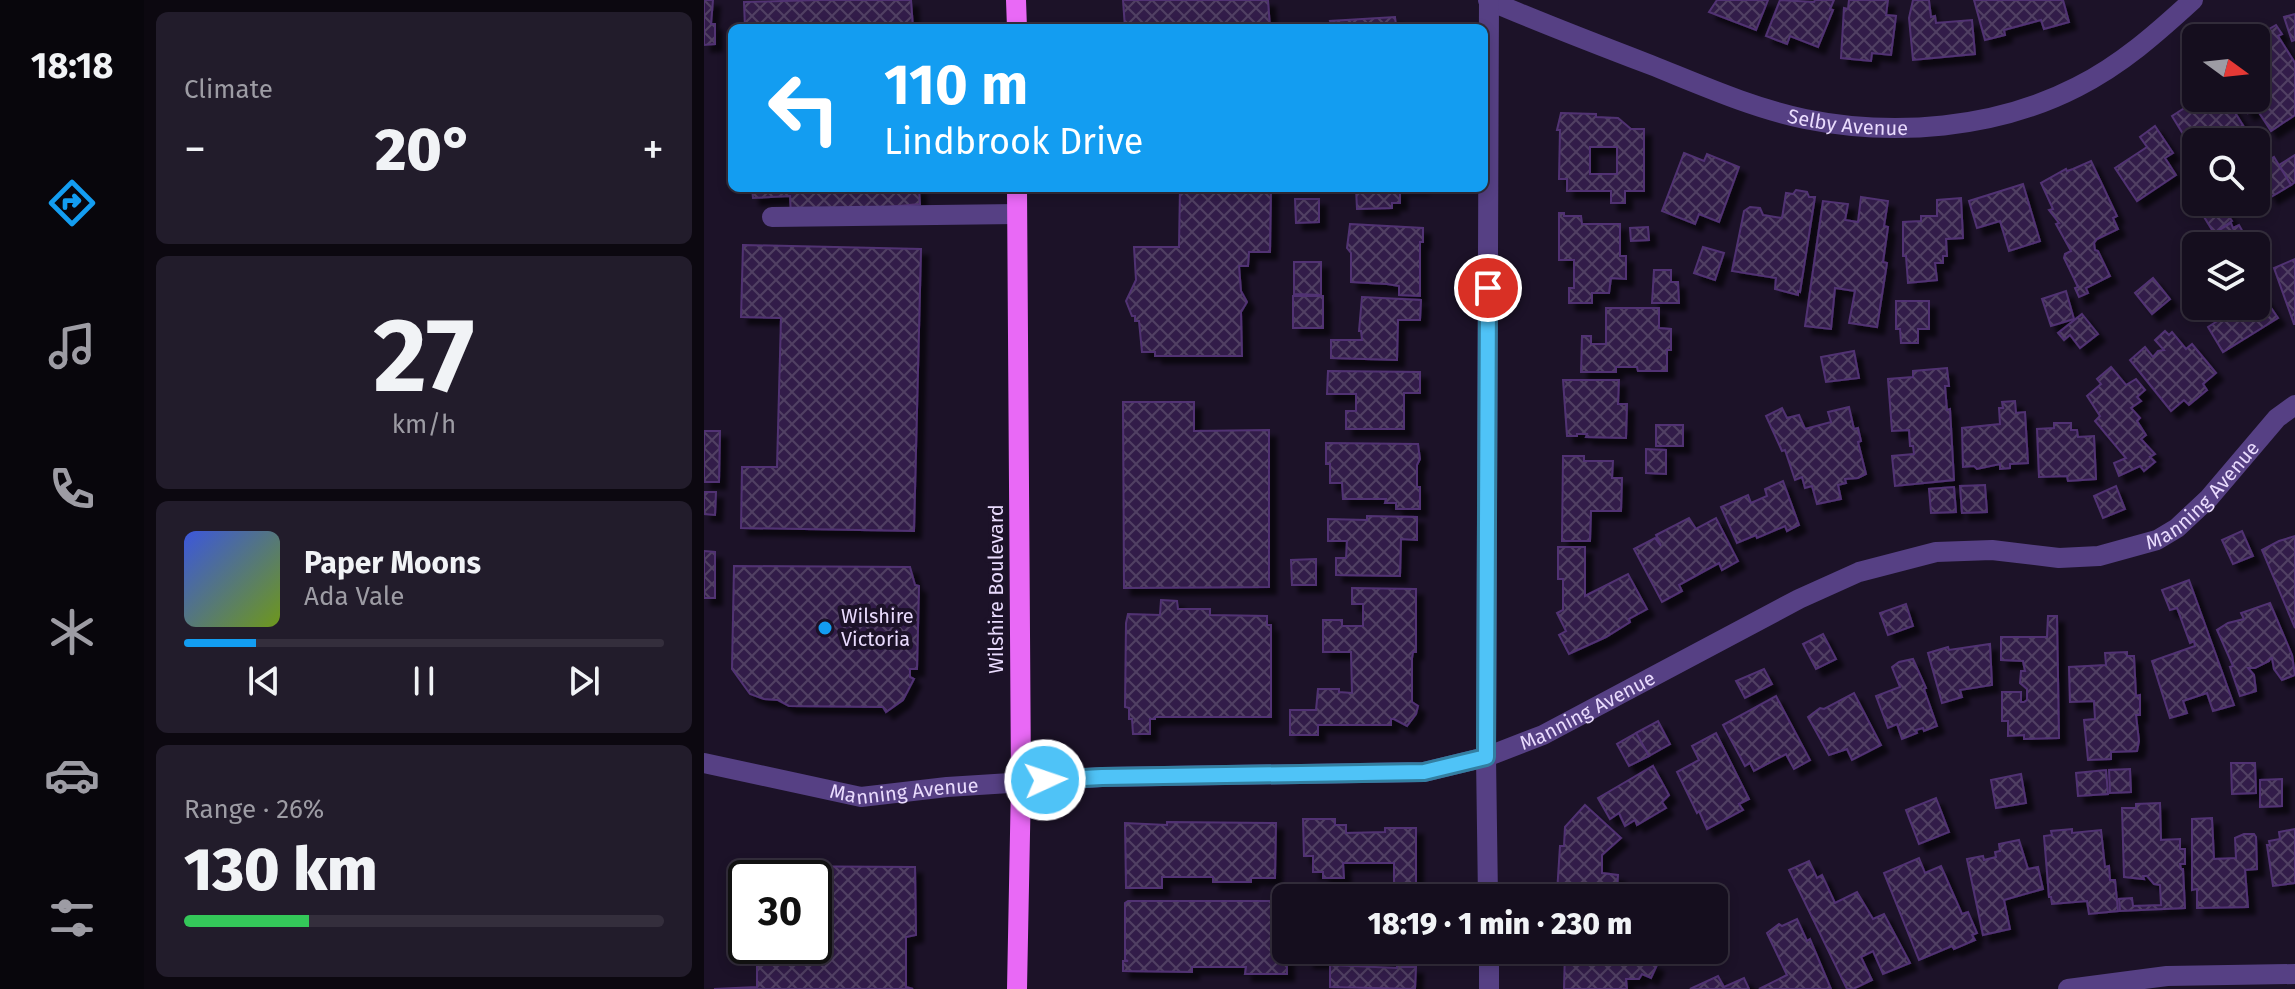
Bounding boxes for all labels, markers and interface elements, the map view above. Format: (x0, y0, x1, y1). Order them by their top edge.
north arrow (2182, 24, 2270, 112)
map controls (2182, 24, 2270, 320)
text: 18:18 (31, 44, 113, 88)
text: 110 m (884, 52, 1028, 119)
icon: left (752, 56, 856, 160)
text: Climate (184, 74, 273, 105)
street label: Selby Avenue (1785, 103, 1908, 140)
text: 20° (375, 114, 473, 186)
text: Lindbrook Drive (884, 120, 1143, 164)
text: − (184, 123, 206, 176)
text: + (642, 123, 664, 176)
button: search (2182, 128, 2270, 216)
icon: directions (44, 175, 100, 231)
button: layers (2182, 232, 2270, 320)
pin (1454, 254, 1522, 322)
icon: arrive (1466, 266, 1510, 310)
text: 27 (373, 294, 475, 419)
icon: music (44, 318, 100, 374)
text: km/h (392, 409, 456, 440)
street label: Manning Avenue (2143, 436, 2264, 555)
icon: phone (44, 461, 100, 517)
street label: Wilshire Boulevard (984, 504, 1008, 674)
text: Paper Moons (304, 545, 481, 581)
text: Ada Vale (304, 581, 404, 612)
icon: climate (44, 604, 100, 660)
place label: Wilshire Victoria (841, 604, 914, 651)
marker: Wilshire Victoria (816, 619, 834, 637)
icon: previous (242, 659, 286, 703)
icon: pause (402, 659, 446, 703)
icon: next (562, 659, 606, 703)
street label: Manning Avenue (1516, 666, 1659, 755)
position arrow (1003, 738, 1087, 822)
icon: car (44, 747, 100, 803)
street label: Manning Avenue (828, 773, 979, 809)
text: Range · 26% (184, 794, 324, 825)
text: 130 km (184, 834, 378, 906)
speed limit sign: 30 (728, 860, 832, 964)
icon: filters (44, 890, 100, 946)
text: 18:19 · 1 min · 230 m (1368, 906, 1632, 942)

